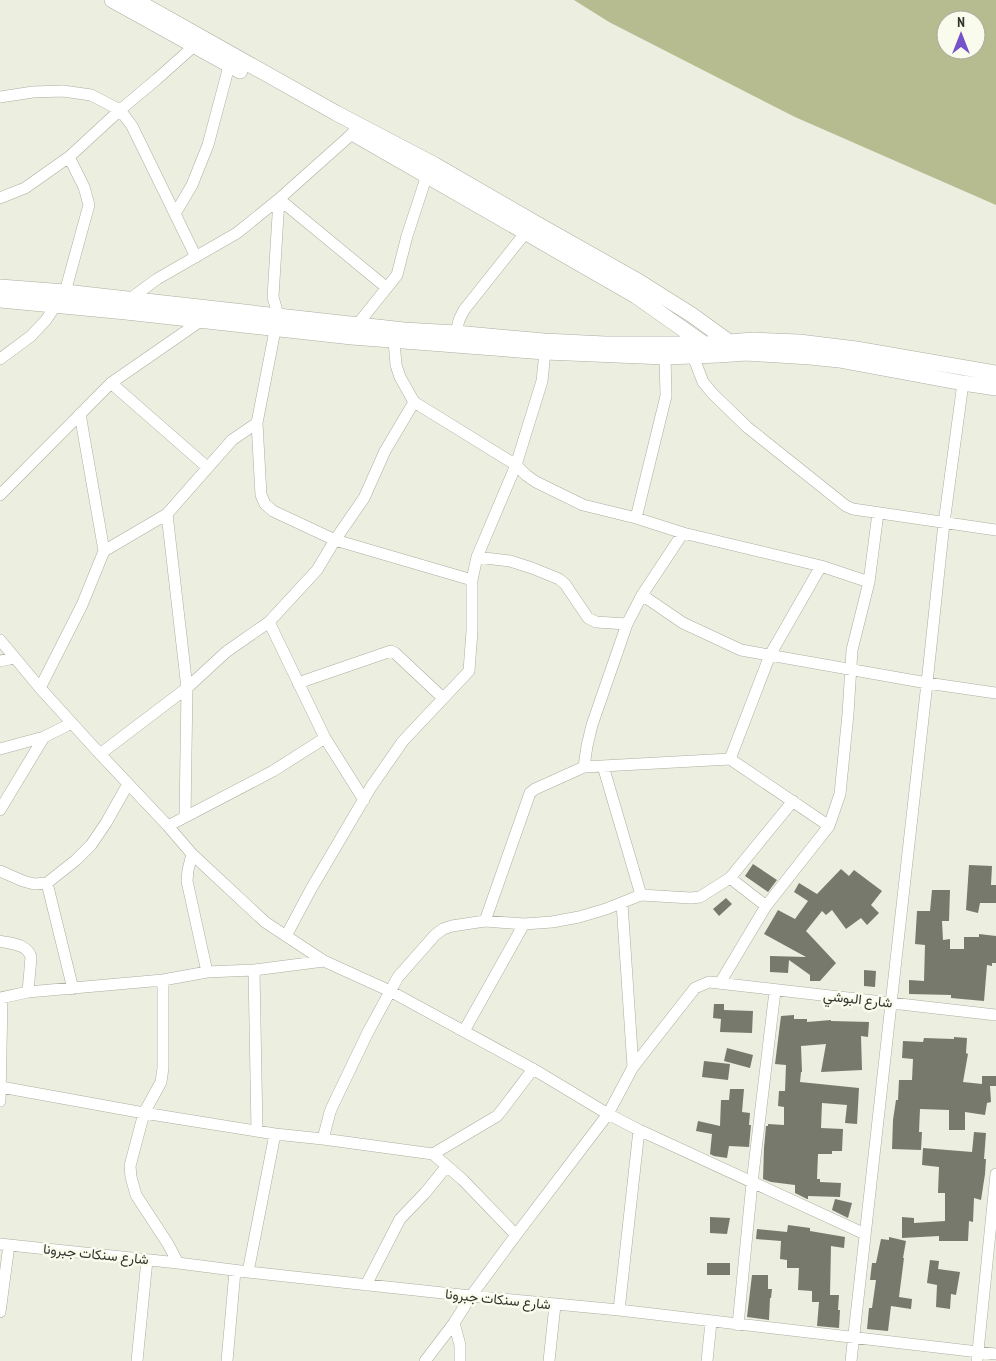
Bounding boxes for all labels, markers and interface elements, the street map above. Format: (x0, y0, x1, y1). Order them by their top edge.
north arrow (936, 10, 986, 60)
text: N (957, 13, 965, 31)
street label: شارع البوشي (822, 986, 894, 1015)
street label: شارع سنكات جبرونا (42, 1239, 150, 1270)
street label: شارع سنكات جبرونا (444, 1284, 552, 1315)

